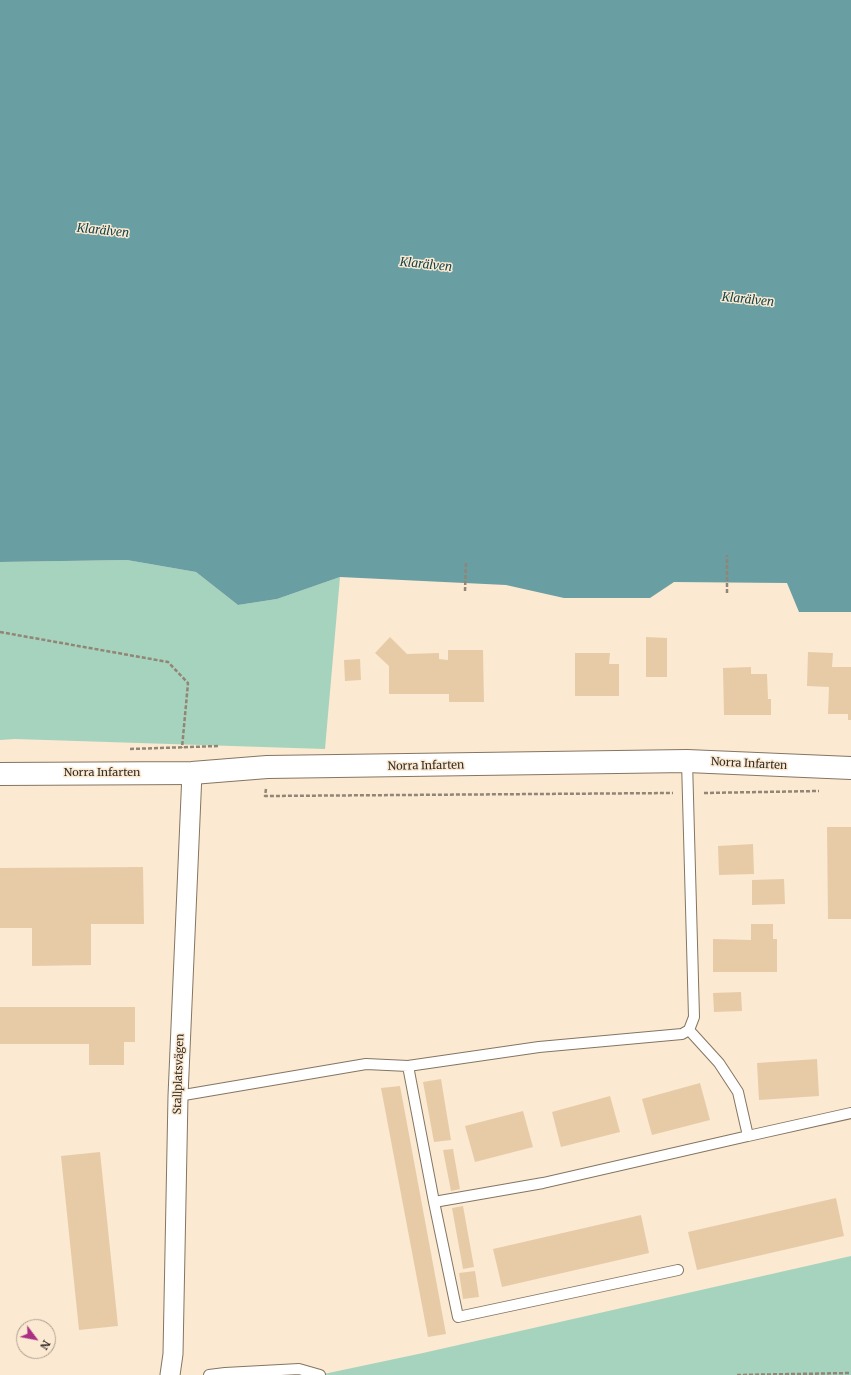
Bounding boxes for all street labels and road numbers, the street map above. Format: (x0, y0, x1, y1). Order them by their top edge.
street label: Norra Infarten (710, 755, 788, 773)
street label: Norra Infarten (388, 759, 464, 773)
street label: Norra Infarten (64, 766, 140, 780)
street label: Stallplatsvägen (171, 1033, 187, 1115)

